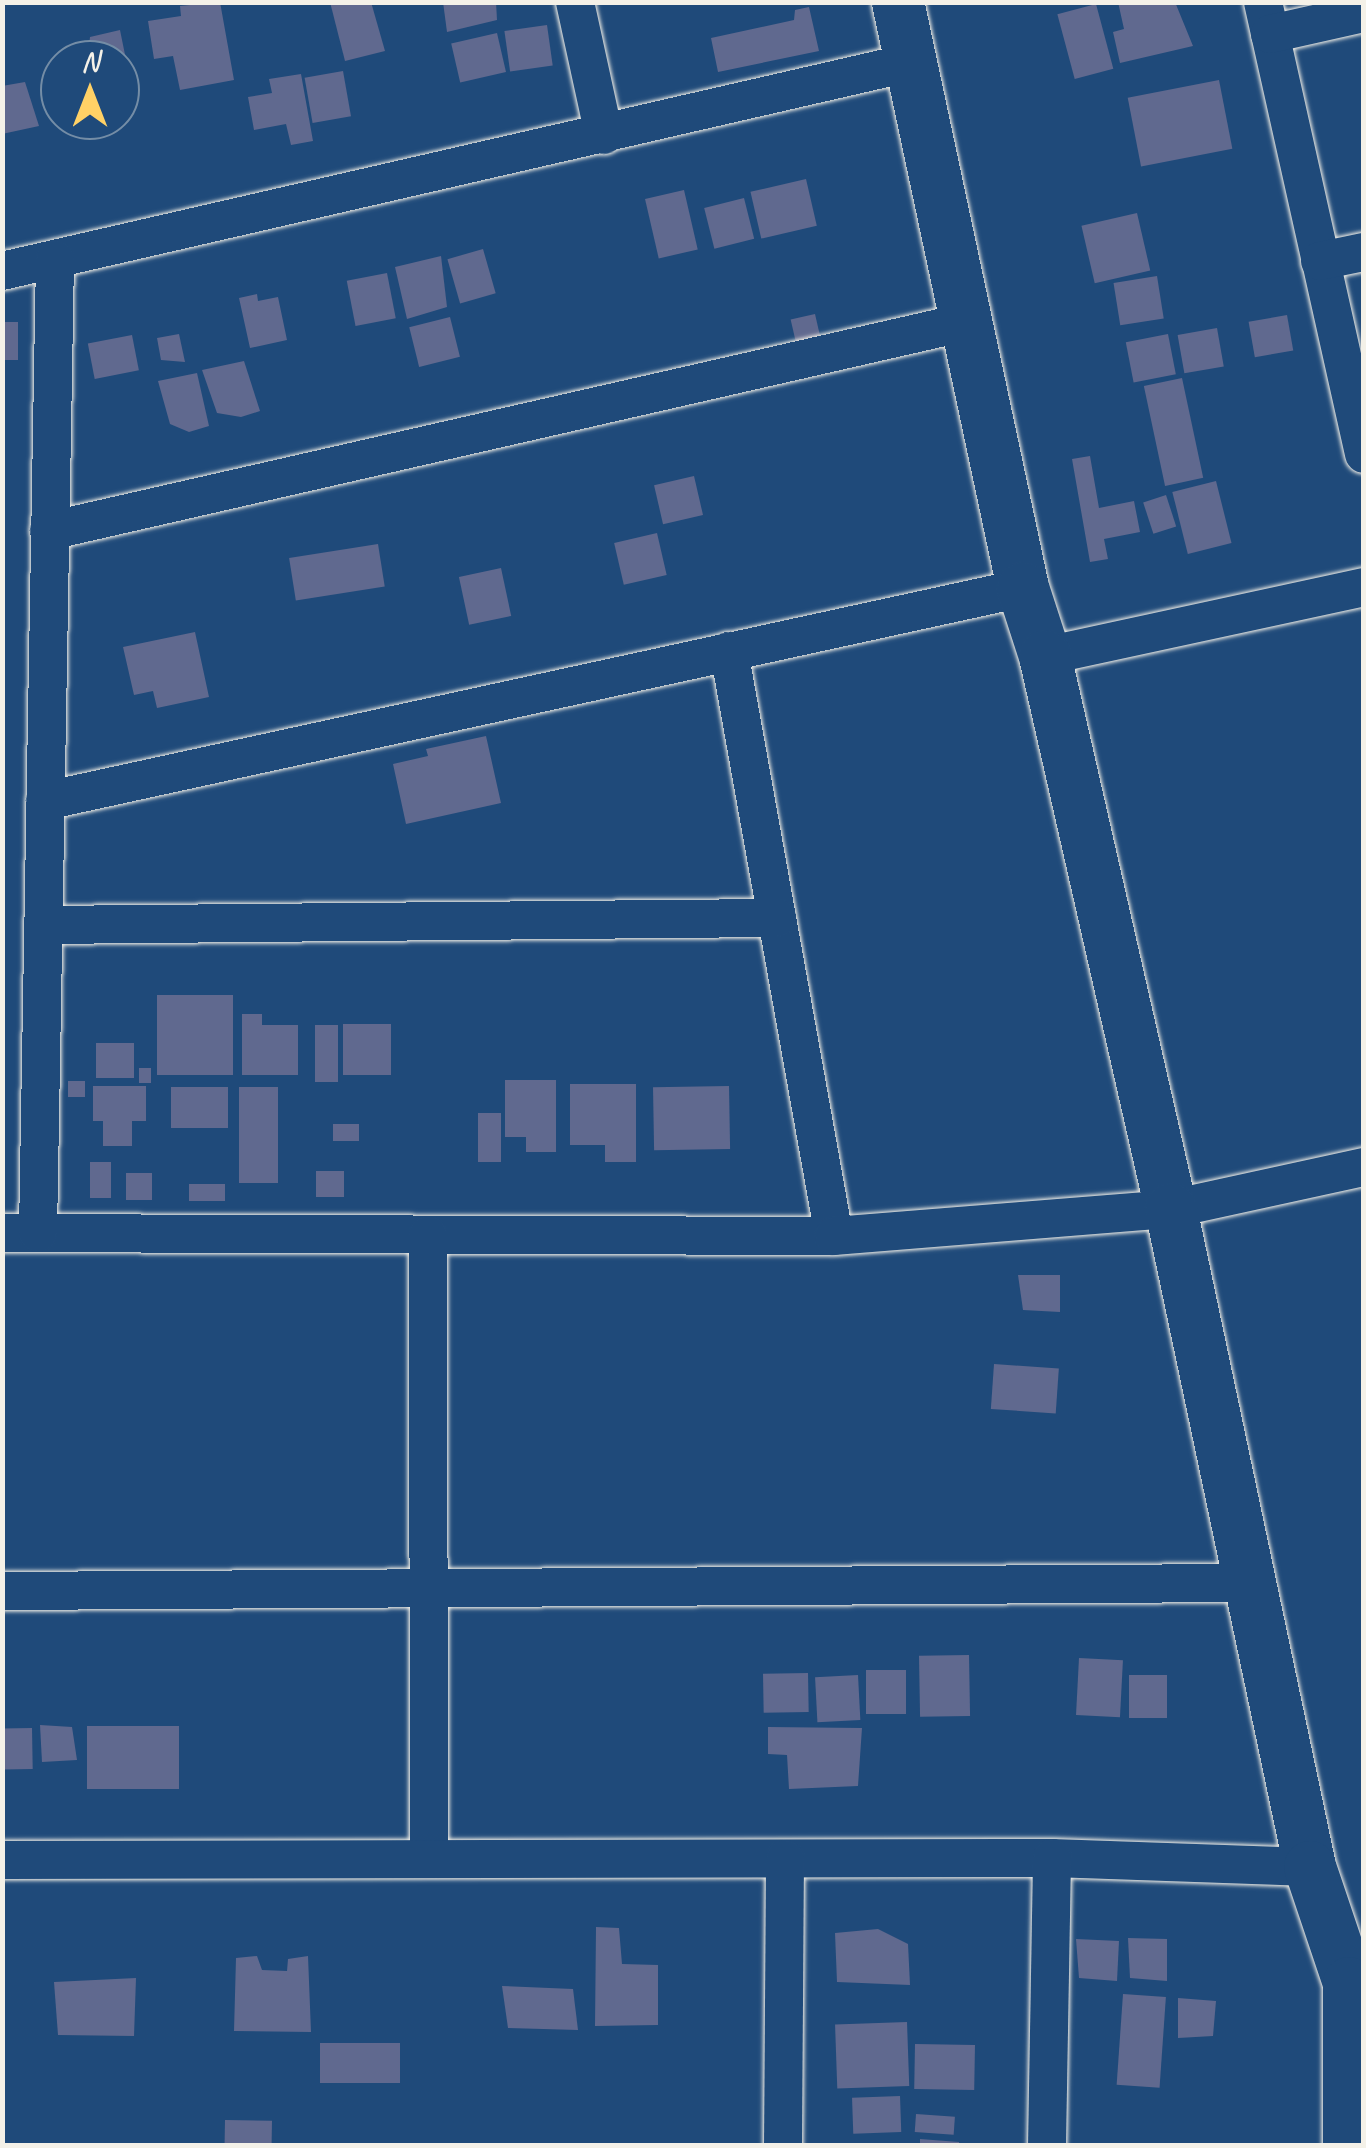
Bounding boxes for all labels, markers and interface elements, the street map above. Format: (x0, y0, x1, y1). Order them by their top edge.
north arrow (40, 40, 140, 140)
text: N (81, 44, 99, 79)

